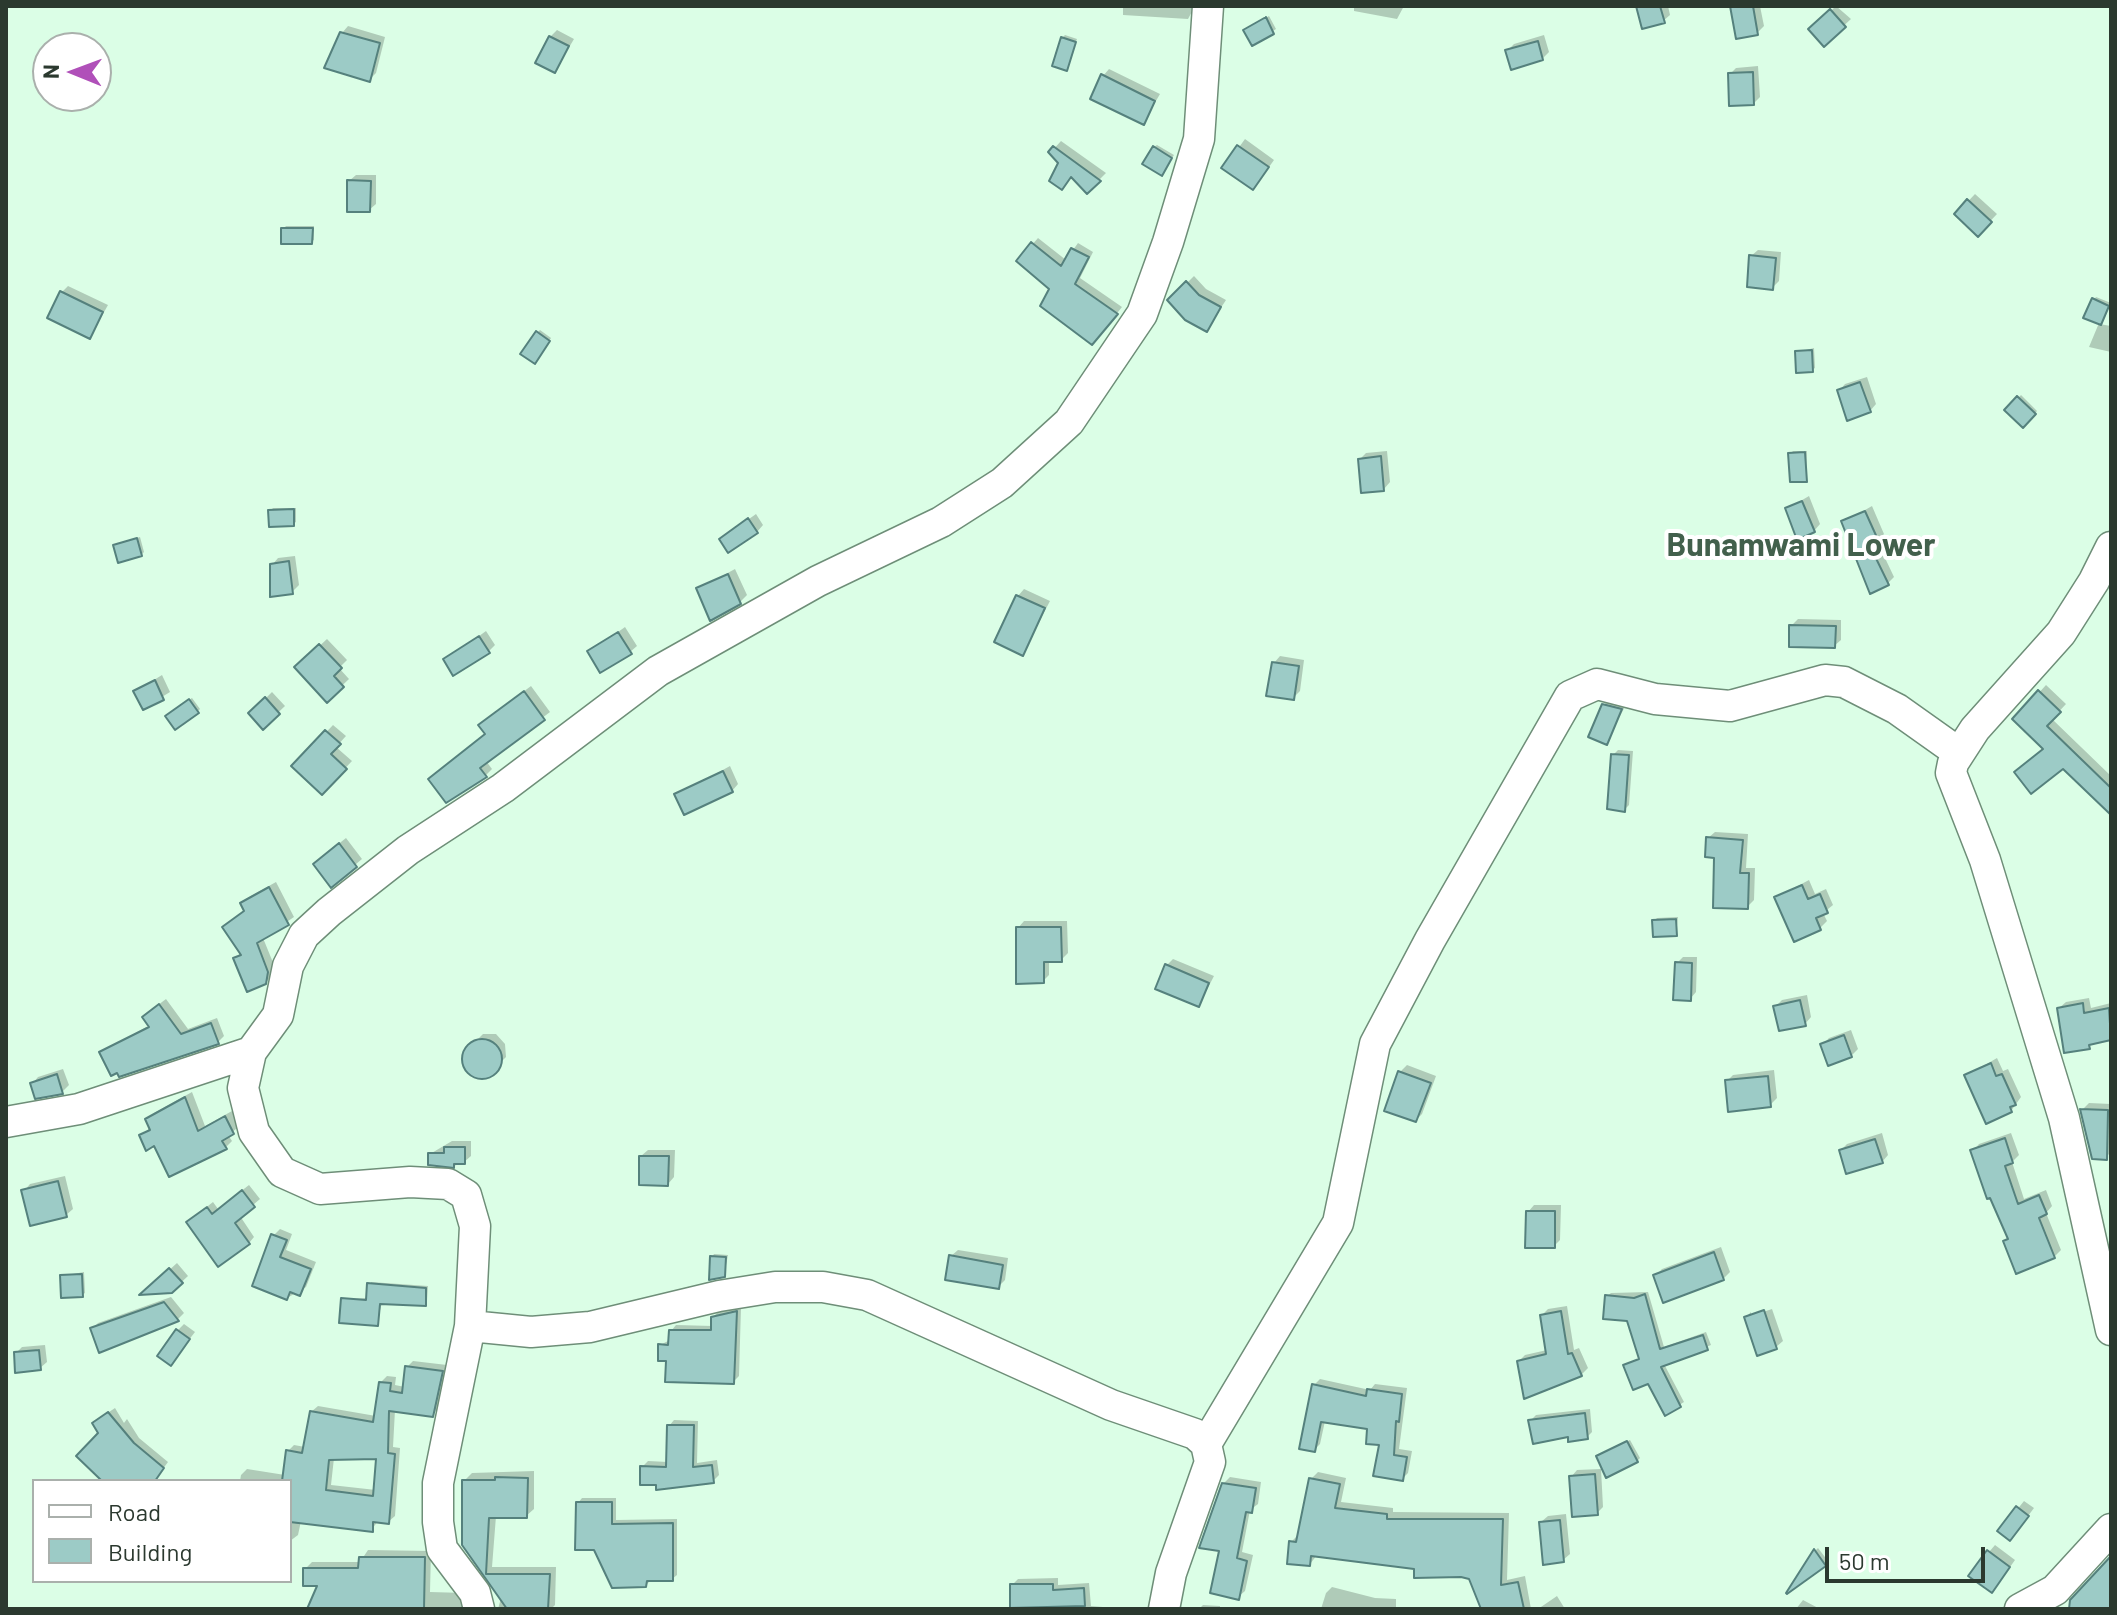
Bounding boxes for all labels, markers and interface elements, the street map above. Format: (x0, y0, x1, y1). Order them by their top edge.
north arrow (32, 32, 112, 112)
text: N (37, 64, 63, 79)
district label: Bunamwami Lower (1667, 526, 1935, 564)
legend (32, 1479, 292, 1583)
text: Road (108, 1497, 161, 1526)
scale bar (1829, 1531, 1989, 1581)
text: Building (108, 1537, 192, 1566)
text: 50 m (1839, 1546, 1890, 1575)

